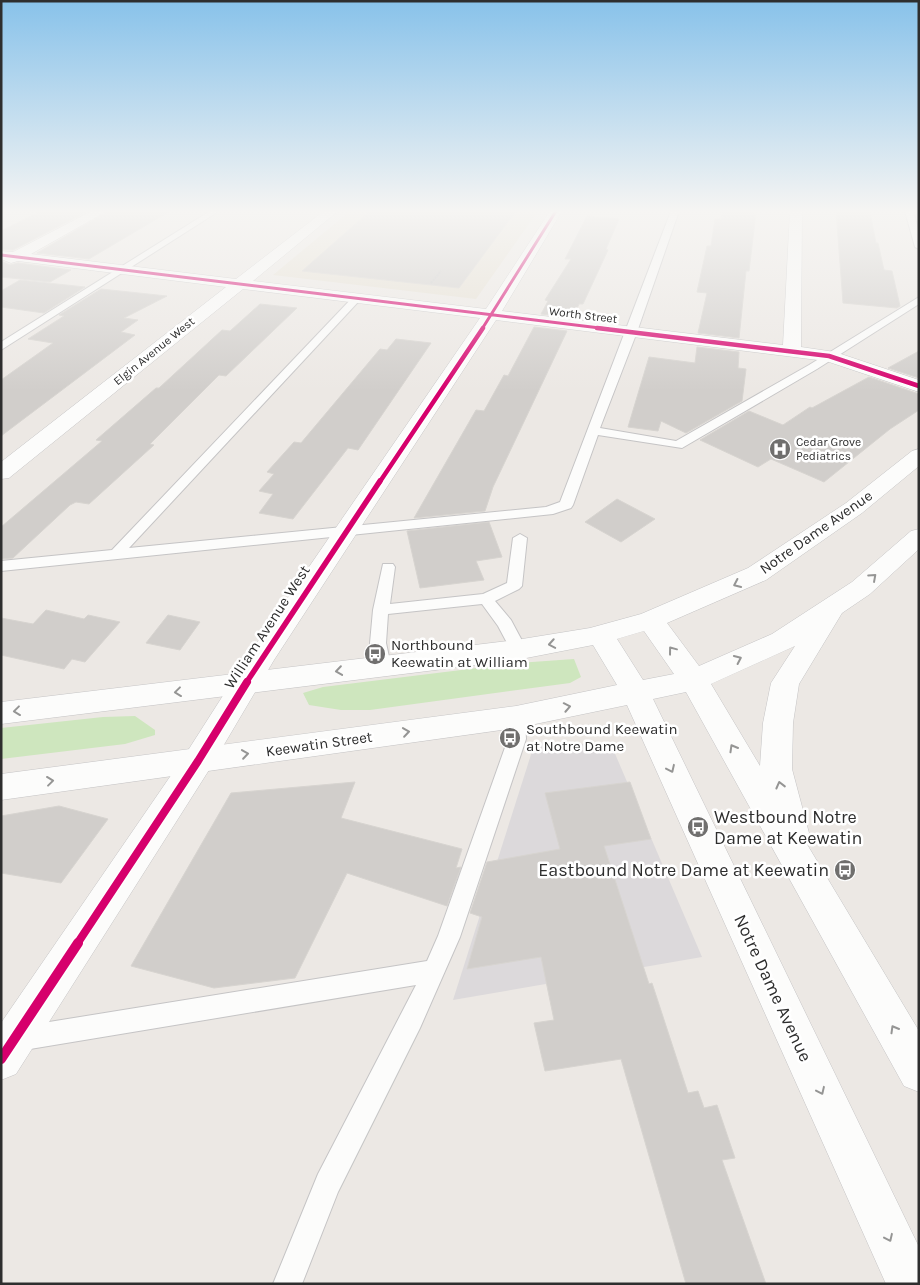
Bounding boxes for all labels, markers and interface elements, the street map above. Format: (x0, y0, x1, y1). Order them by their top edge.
street label: Worth Street (548, 304, 618, 326)
street label: Elgin Avenue West (111, 314, 198, 388)
place label: Cedar Grove Pediatrics (796, 435, 861, 463)
hospital icon: Cedar Grove Pediatrics (768, 437, 792, 461)
street label: Notre Dame Avenue (756, 486, 876, 578)
street label: William Avenue West (220, 562, 314, 692)
one-way arrow (868, 574, 877, 583)
one-way arrow (733, 577, 742, 588)
place label: Northbound Keewatin at William (391, 636, 528, 671)
one-way arrow (548, 638, 557, 648)
bus stop icon: Northbound Keewatin at William (363, 642, 387, 666)
one-way arrow (669, 646, 678, 656)
one-way arrow (733, 655, 742, 666)
one-way arrow (335, 665, 343, 676)
one-way arrow (174, 686, 182, 697)
one-way arrow (562, 702, 571, 712)
one-way arrow (12, 705, 20, 716)
place label: Southbound Keewatin at Notre Dame (526, 720, 678, 755)
bus stop icon: Southbound Keewatin at Notre Dame (498, 726, 522, 750)
one-way arrow (403, 727, 411, 738)
street label: Keewatin Street (264, 728, 374, 760)
one-way arrow (729, 744, 739, 753)
one-way arrow (242, 749, 250, 760)
one-way arrow (665, 764, 676, 773)
one-way arrow (46, 776, 54, 787)
one-way arrow (775, 781, 786, 790)
place label: Westbound Notre Dame at Keewatin (714, 806, 862, 849)
bus stop icon: Westbound Notre Dame at Keewatin (686, 815, 710, 839)
bus stop icon: Eastbound Notre Dame at Keewatin (833, 858, 857, 882)
place label: Eastbound Notre Dame at Keewatin (538, 859, 829, 881)
street label: Notre Dame Avenue (729, 911, 817, 1065)
one-way arrow (891, 1026, 901, 1035)
one-way arrow (815, 1086, 825, 1095)
one-way arrow (883, 1233, 894, 1242)

